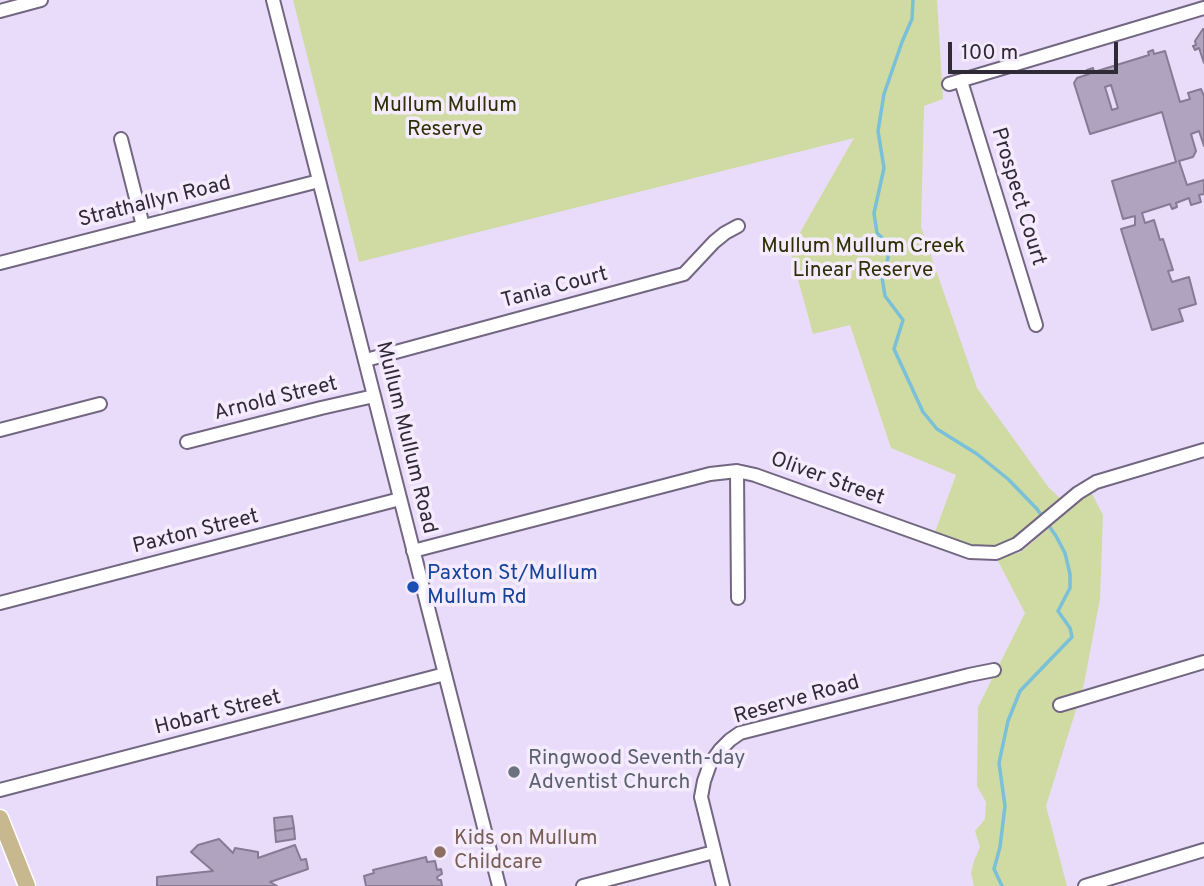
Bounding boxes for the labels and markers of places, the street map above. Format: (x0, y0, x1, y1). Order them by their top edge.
place label: Paxton St/Mullum Mullum Rd (427, 562, 598, 612)
marker: Paxton St/Mullum Mullum Rd (405, 579, 421, 595)
place label: Ringwood Seventh-day Adventist Church (528, 747, 745, 797)
marker: Ringwood Seventh-day Adventist Church (506, 764, 522, 780)
place label: Kids on Mullum Childcare (454, 827, 598, 877)
marker: Kids on Mullum Childcare (432, 844, 448, 860)

